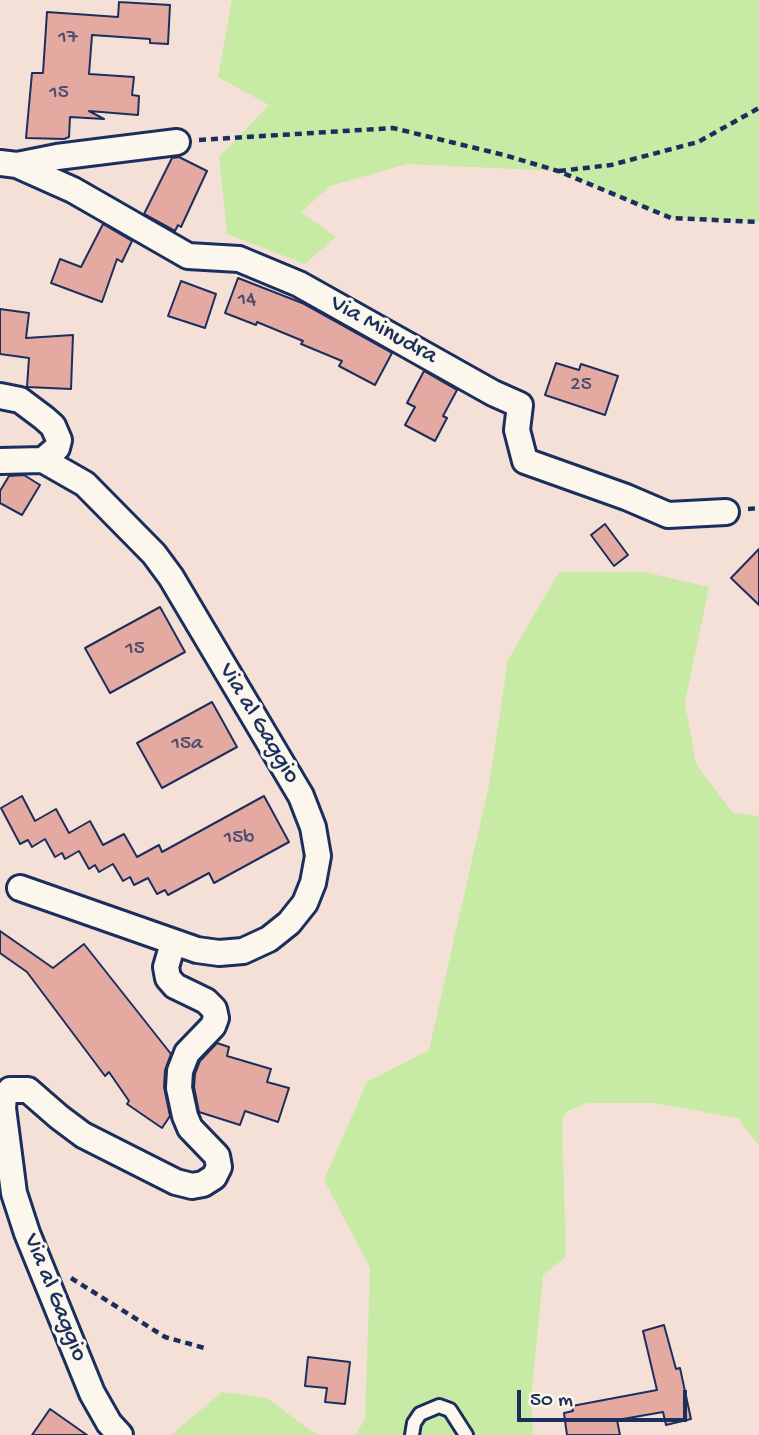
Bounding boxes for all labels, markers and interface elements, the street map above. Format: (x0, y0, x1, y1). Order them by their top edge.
house number: 17 (58, 26, 78, 52)
house number: 15 (49, 81, 69, 107)
house number: 14 (238, 288, 256, 314)
street label: Via Minudra (324, 290, 442, 372)
house number: 25 (570, 373, 592, 399)
house number: 15 (125, 637, 145, 663)
street label: Via al Gaggio (211, 659, 305, 789)
house number: 15a (171, 732, 203, 758)
house number: 15b (224, 826, 254, 852)
street label: Via al Gaggio (15, 1230, 93, 1366)
scale bar (521, 1376, 691, 1420)
text: 50 m (530, 1389, 573, 1414)

